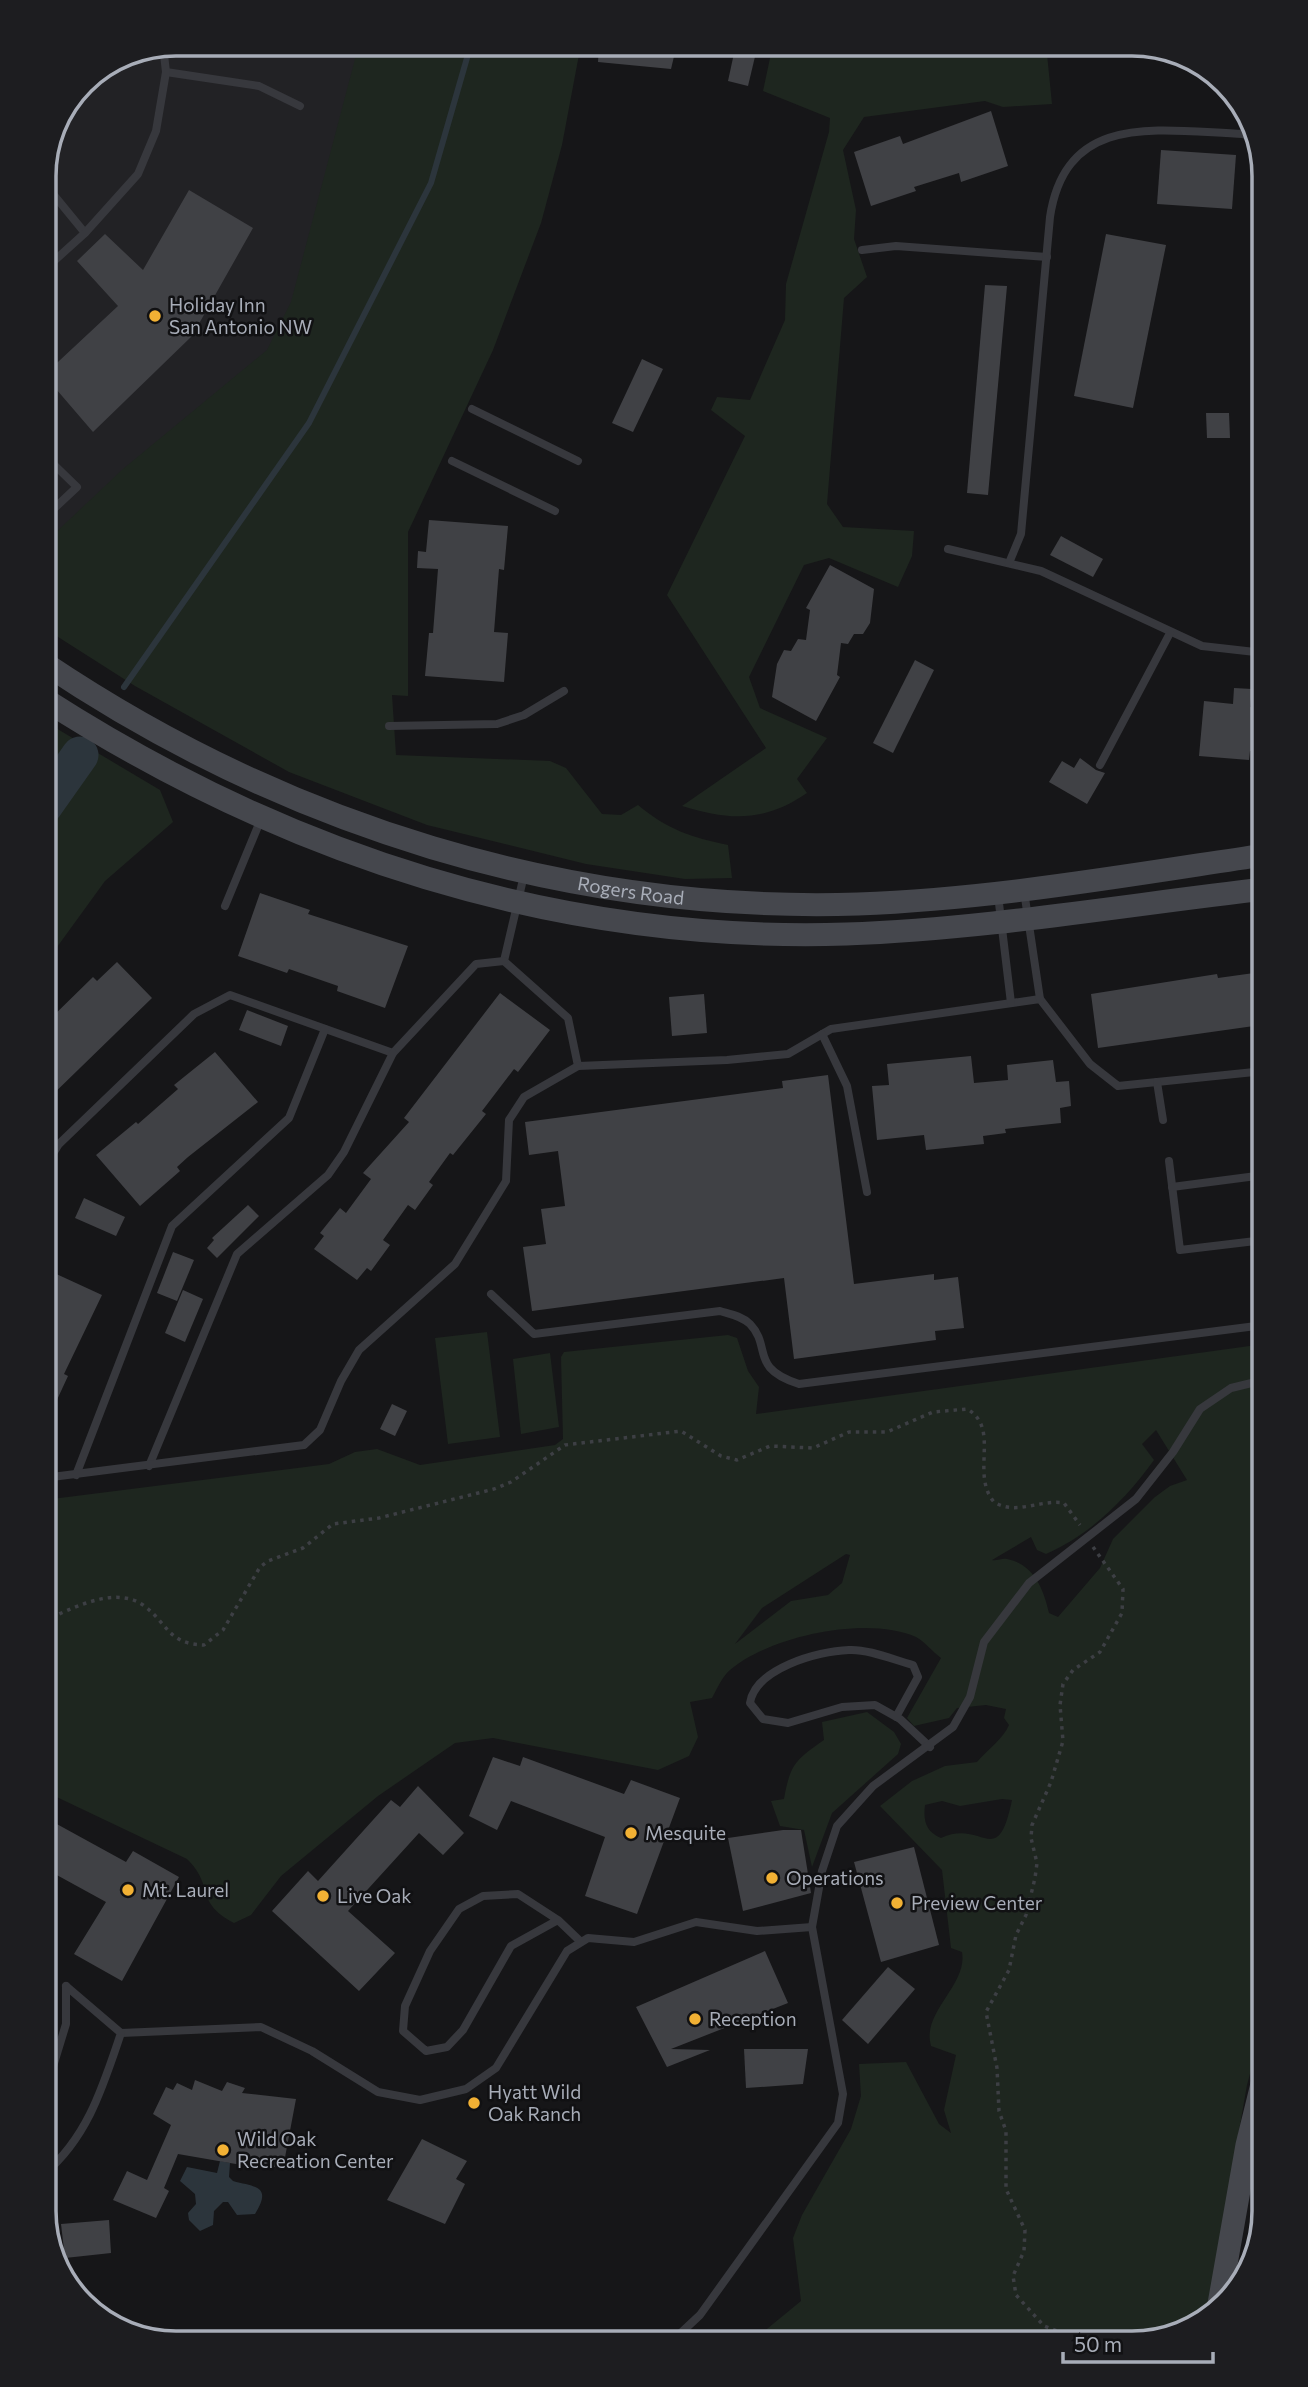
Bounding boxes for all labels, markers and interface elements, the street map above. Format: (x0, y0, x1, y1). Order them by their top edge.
place label: Holiday Inn San Antonio NW (169, 293, 312, 338)
marker: Holiday Inn San Antonio NW (147, 308, 163, 324)
street label: Rogers Road (576, 871, 685, 909)
place label: Mesquite (645, 1821, 726, 1844)
marker: Mesquite (623, 1825, 639, 1841)
place label: Operations (786, 1866, 884, 1889)
marker: Operations (764, 1870, 780, 1886)
place label: Mt. Laurel (142, 1878, 229, 1901)
marker: Mt. Laurel (120, 1882, 136, 1898)
place label: Live Oak (337, 1884, 412, 1907)
marker: Live Oak (315, 1888, 331, 1904)
place label: Preview Center (911, 1891, 1043, 1914)
marker: Preview Center (889, 1895, 905, 1911)
place label: Reception (709, 2007, 797, 2030)
marker: Reception (687, 2011, 703, 2027)
place label: Hyatt Wild Oak Ranch (488, 2080, 581, 2125)
marker: Hyatt Wild Oak Ranch (466, 2095, 482, 2111)
place label: Wild Oak Recreation Center (237, 2127, 394, 2172)
marker: Wild Oak Recreation Center (215, 2142, 231, 2158)
scale bar (1063, 2320, 1214, 2364)
text: 50 m (1074, 2331, 1122, 2356)

